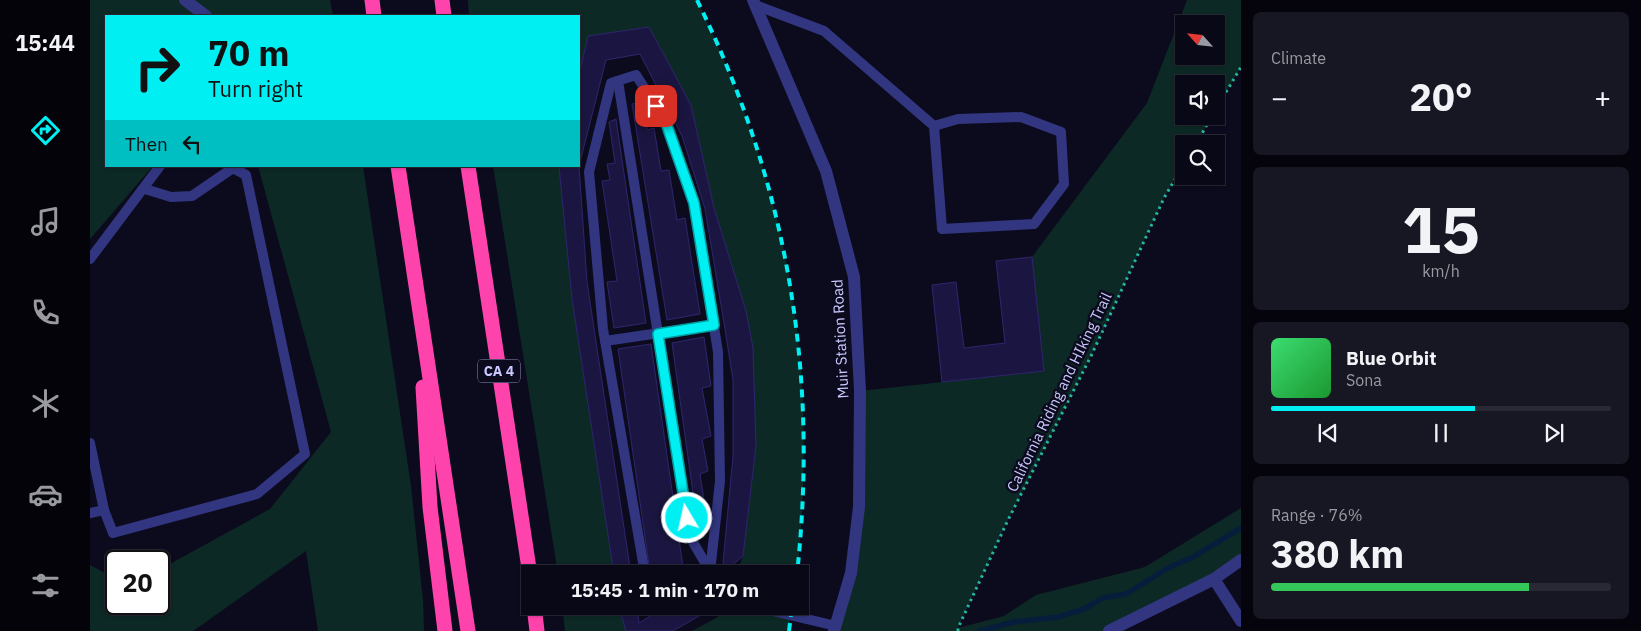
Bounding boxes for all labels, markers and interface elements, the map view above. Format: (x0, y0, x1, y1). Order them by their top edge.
north arrow (1175, 15, 1225, 65)
map controls (1175, 15, 1225, 185)
text: 15:44 (15, 28, 75, 57)
text: 70 m (208, 30, 290, 76)
icon: right (125, 35, 190, 100)
text: Climate (1271, 48, 1326, 68)
text: 20° (1409, 72, 1473, 121)
text: Turn right (208, 74, 303, 103)
button: sound (1175, 75, 1225, 125)
text: − (1271, 79, 1288, 116)
text: + (1594, 79, 1611, 116)
pin (635, 85, 677, 127)
icon: arrive (642, 92, 670, 120)
icon: directions (28, 113, 63, 148)
icon: left (178, 130, 206, 158)
text: Then (125, 132, 168, 156)
button: search (1175, 135, 1225, 185)
text: 15 (1402, 186, 1480, 271)
icon: music (28, 204, 63, 239)
text: km/h (1422, 261, 1460, 281)
street label: Muir Station Road (827, 279, 853, 399)
street label: California Riding and HIking Trail (1002, 289, 1116, 495)
icon: phone (28, 295, 63, 330)
text: Blue Orbit (1346, 346, 1436, 370)
road number: CA 4 (478, 360, 520, 382)
text: Sona (1346, 370, 1382, 390)
icon: climate (28, 386, 63, 421)
icon: previous (1314, 419, 1342, 447)
icon: pause (1427, 419, 1455, 447)
icon: next (1540, 419, 1568, 447)
icon: car (28, 477, 63, 512)
position arrow (660, 491, 712, 543)
text: Range · 76% (1271, 505, 1363, 525)
text: 380 km (1271, 529, 1404, 578)
speed limit sign: 20 (105, 550, 170, 615)
icon: filters (28, 568, 63, 603)
text: 15:45 · 1 min · 170 m (571, 578, 759, 602)

